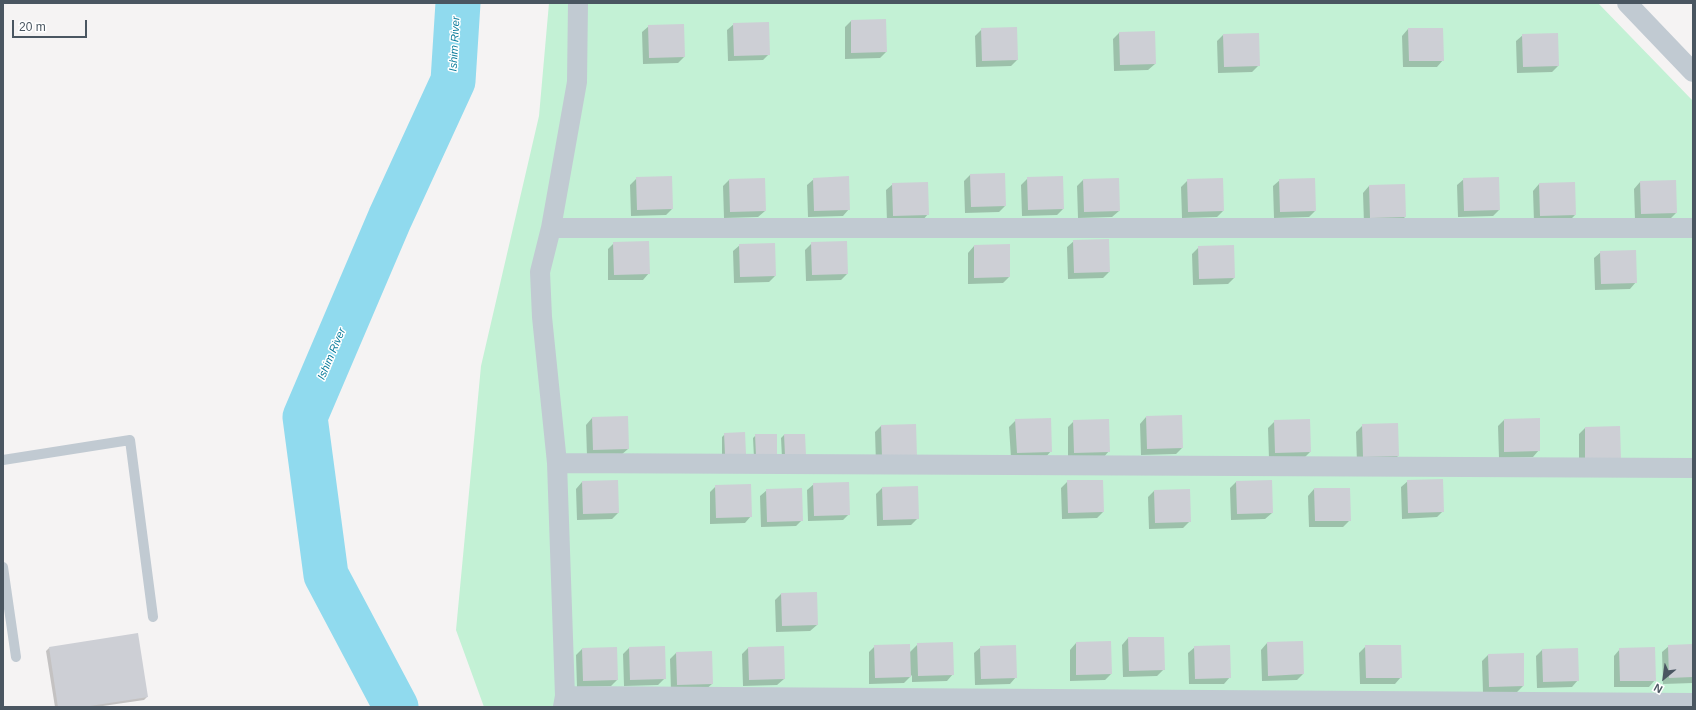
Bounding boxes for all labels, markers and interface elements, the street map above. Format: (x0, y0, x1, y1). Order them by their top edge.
scale bar (14, 12, 89, 38)
water label: Ishim River (447, 16, 463, 72)
text: 20 m (19, 20, 46, 34)
water label: Ishim River (315, 326, 349, 382)
north arrow (1644, 658, 1684, 698)
text: N (1652, 681, 1665, 696)

